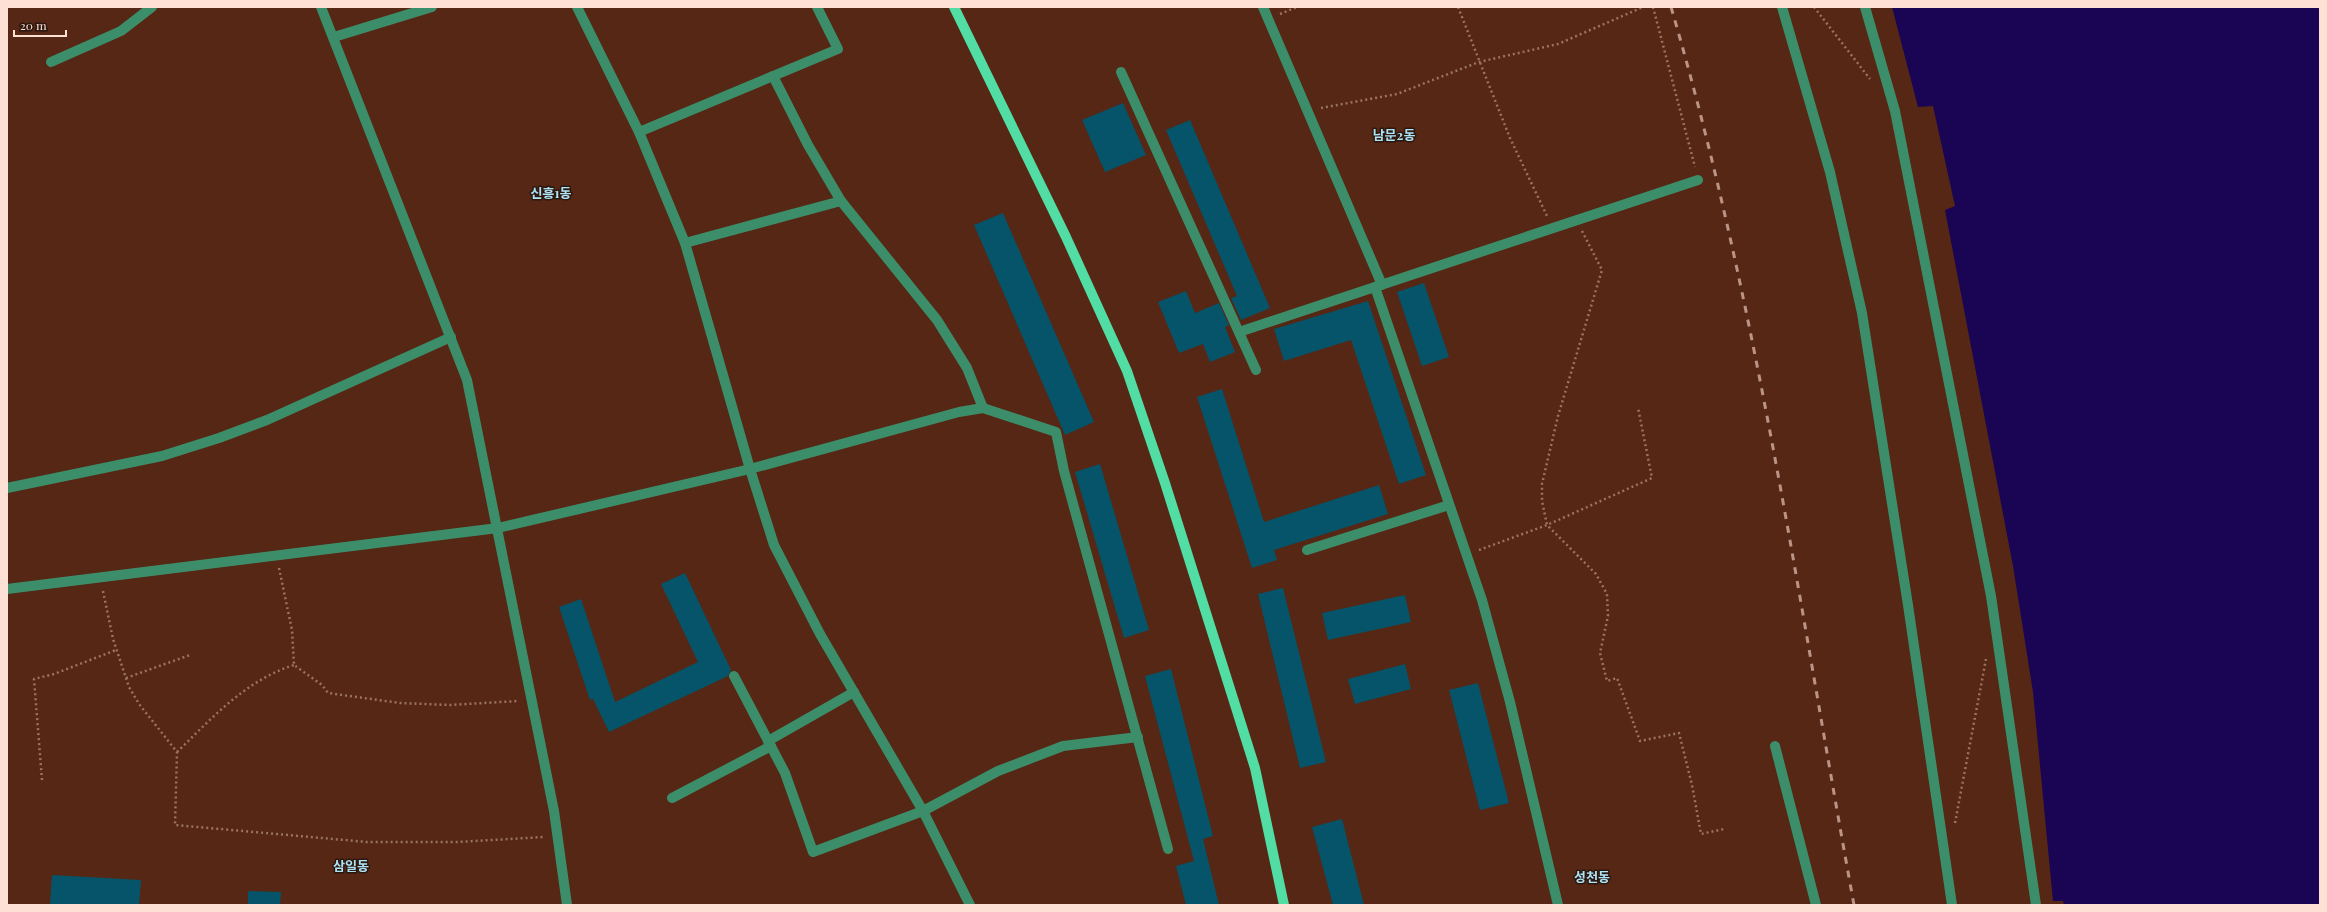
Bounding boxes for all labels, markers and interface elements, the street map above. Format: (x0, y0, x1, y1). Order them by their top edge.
scale bar (14, 12, 66, 38)
text: 20 m (20, 17, 47, 33)
district label: 남문2동 (1373, 126, 1415, 143)
district label: 신흥1동 (531, 184, 571, 201)
district label: 삼일동 (333, 857, 369, 874)
district label: 성천동 (1574, 868, 1610, 885)

